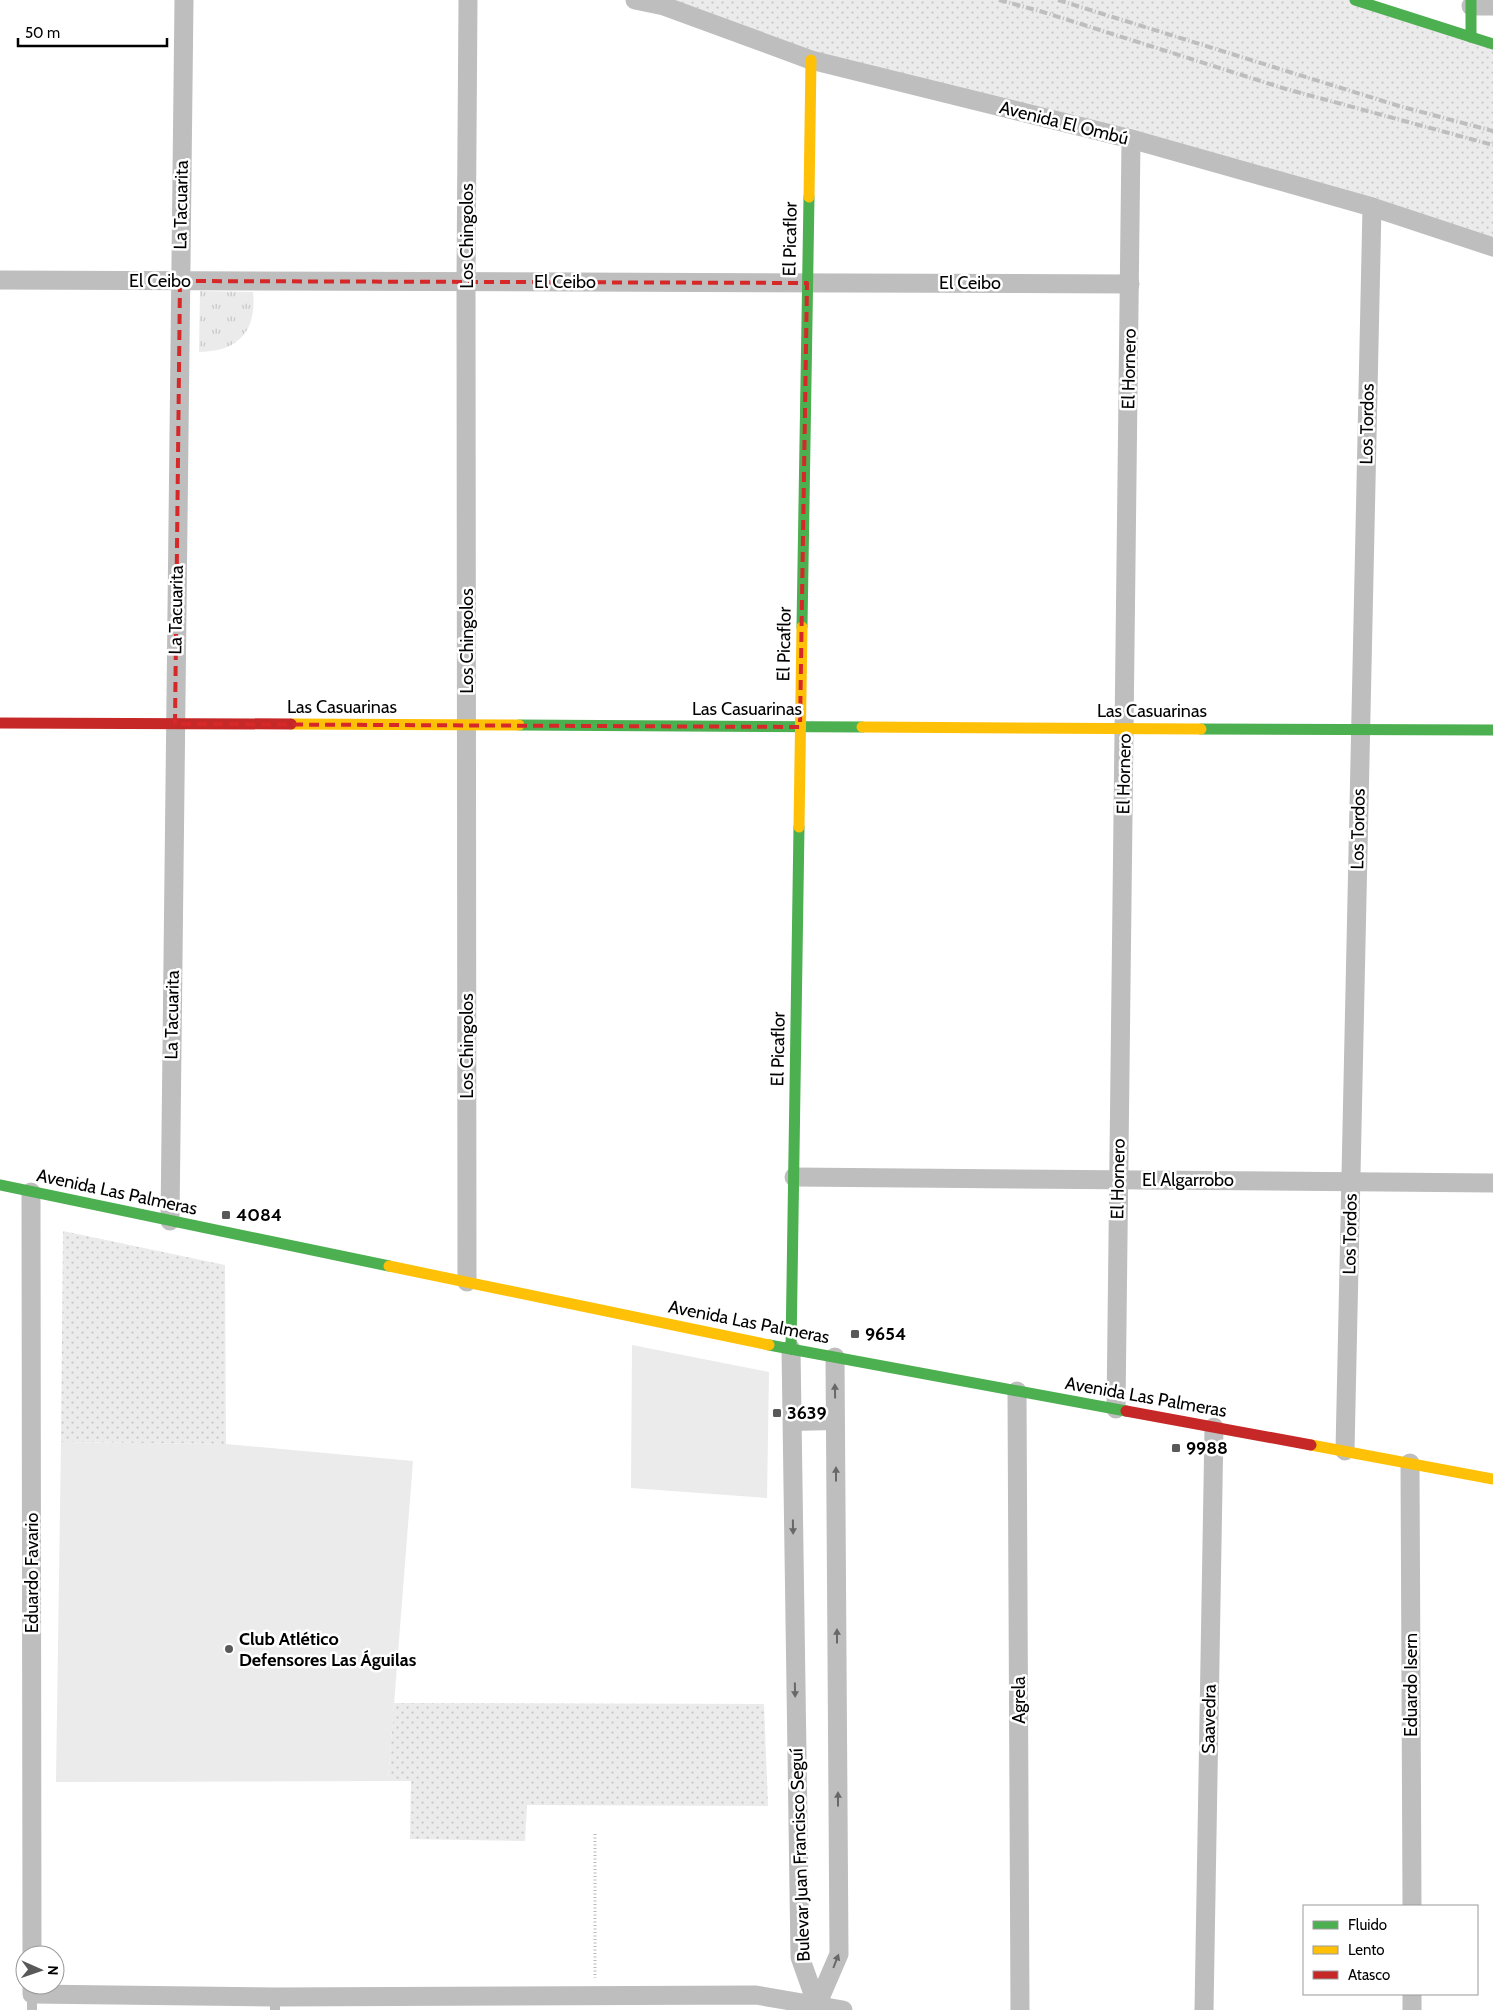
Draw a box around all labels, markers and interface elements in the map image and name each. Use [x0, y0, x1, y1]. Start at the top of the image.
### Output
scale bar [18, 15, 166, 47]
text: 50 m [25, 24, 60, 42]
street label: Avenida El Ombú [997, 96, 1131, 150]
street label: La Tacuarita [169, 160, 193, 250]
street label: Los Chingolos [456, 183, 478, 289]
street label: El Picaflor [778, 201, 802, 277]
street label: El Ceibo [129, 270, 191, 292]
street label: El Ceibo [534, 271, 596, 293]
street label: El Ceibo [939, 272, 1001, 294]
street label: El Hornero [1117, 328, 1141, 410]
street label: Los Tordos [1355, 383, 1379, 465]
street label: La Tacuarita [164, 565, 188, 655]
street label: Los Chingolos [456, 588, 478, 694]
street label: El Picaflor [772, 606, 796, 682]
street label: Las Casuarinas [287, 696, 397, 718]
street label: Las Casuarinas [692, 698, 802, 720]
street label: Las Casuarinas [1097, 700, 1207, 722]
street label: El Hornero [1112, 733, 1136, 815]
street label: Los Tordos [1346, 788, 1370, 870]
street label: La Tacuarita [160, 970, 184, 1060]
street label: Los Chingolos [456, 993, 478, 1099]
street label: El Picaflor [766, 1011, 790, 1087]
street label: El Hornero [1106, 1138, 1130, 1220]
street label: Avenida Las Palmeras [35, 1164, 199, 1220]
street label: El Algarrobo [1142, 1169, 1234, 1191]
street label: Los Tordos [1338, 1193, 1362, 1275]
place label: 4084 [236, 1204, 282, 1226]
marker: 4084 [220, 1209, 232, 1221]
street label: Avenida Las Palmeras [667, 1296, 831, 1348]
place label: 9654 [865, 1323, 906, 1345]
marker: 9654 [849, 1328, 861, 1340]
street label: Avenida Las Palmeras [1063, 1372, 1229, 1422]
one-way arrow [831, 1383, 839, 1399]
place label: 3639 [787, 1402, 827, 1424]
marker: 3639 [771, 1407, 783, 1419]
place label: 9988 [1186, 1437, 1228, 1459]
marker: 9988 [1170, 1442, 1182, 1454]
one-way arrow [832, 1466, 840, 1482]
street label: Eduardo Favario [21, 1513, 43, 1633]
one-way arrow [789, 1519, 797, 1535]
place label: Club Atlético Defensores Las Águilas [239, 1628, 417, 1671]
one-way arrow [833, 1628, 841, 1644]
street label: Eduardo Isern [1400, 1633, 1422, 1737]
marker: Club Atlético Defensores Las Águilas [223, 1643, 235, 1655]
street label: Agrela [1008, 1676, 1030, 1724]
one-way arrow [792, 1682, 800, 1698]
street label: Saavedra [1197, 1684, 1221, 1754]
street label: Bulevar Juan Francisco Seguí [785, 1748, 815, 1962]
one-way arrow [834, 1791, 842, 1807]
legend [1303, 1905, 1478, 1995]
text: Fluido [1348, 1916, 1387, 1934]
text: Lento [1348, 1941, 1385, 1959]
north arrow [15, 1945, 65, 1995]
one-way arrow [832, 1953, 840, 1968]
text: N [44, 1965, 62, 1976]
text: Atasco [1348, 1966, 1390, 1984]

